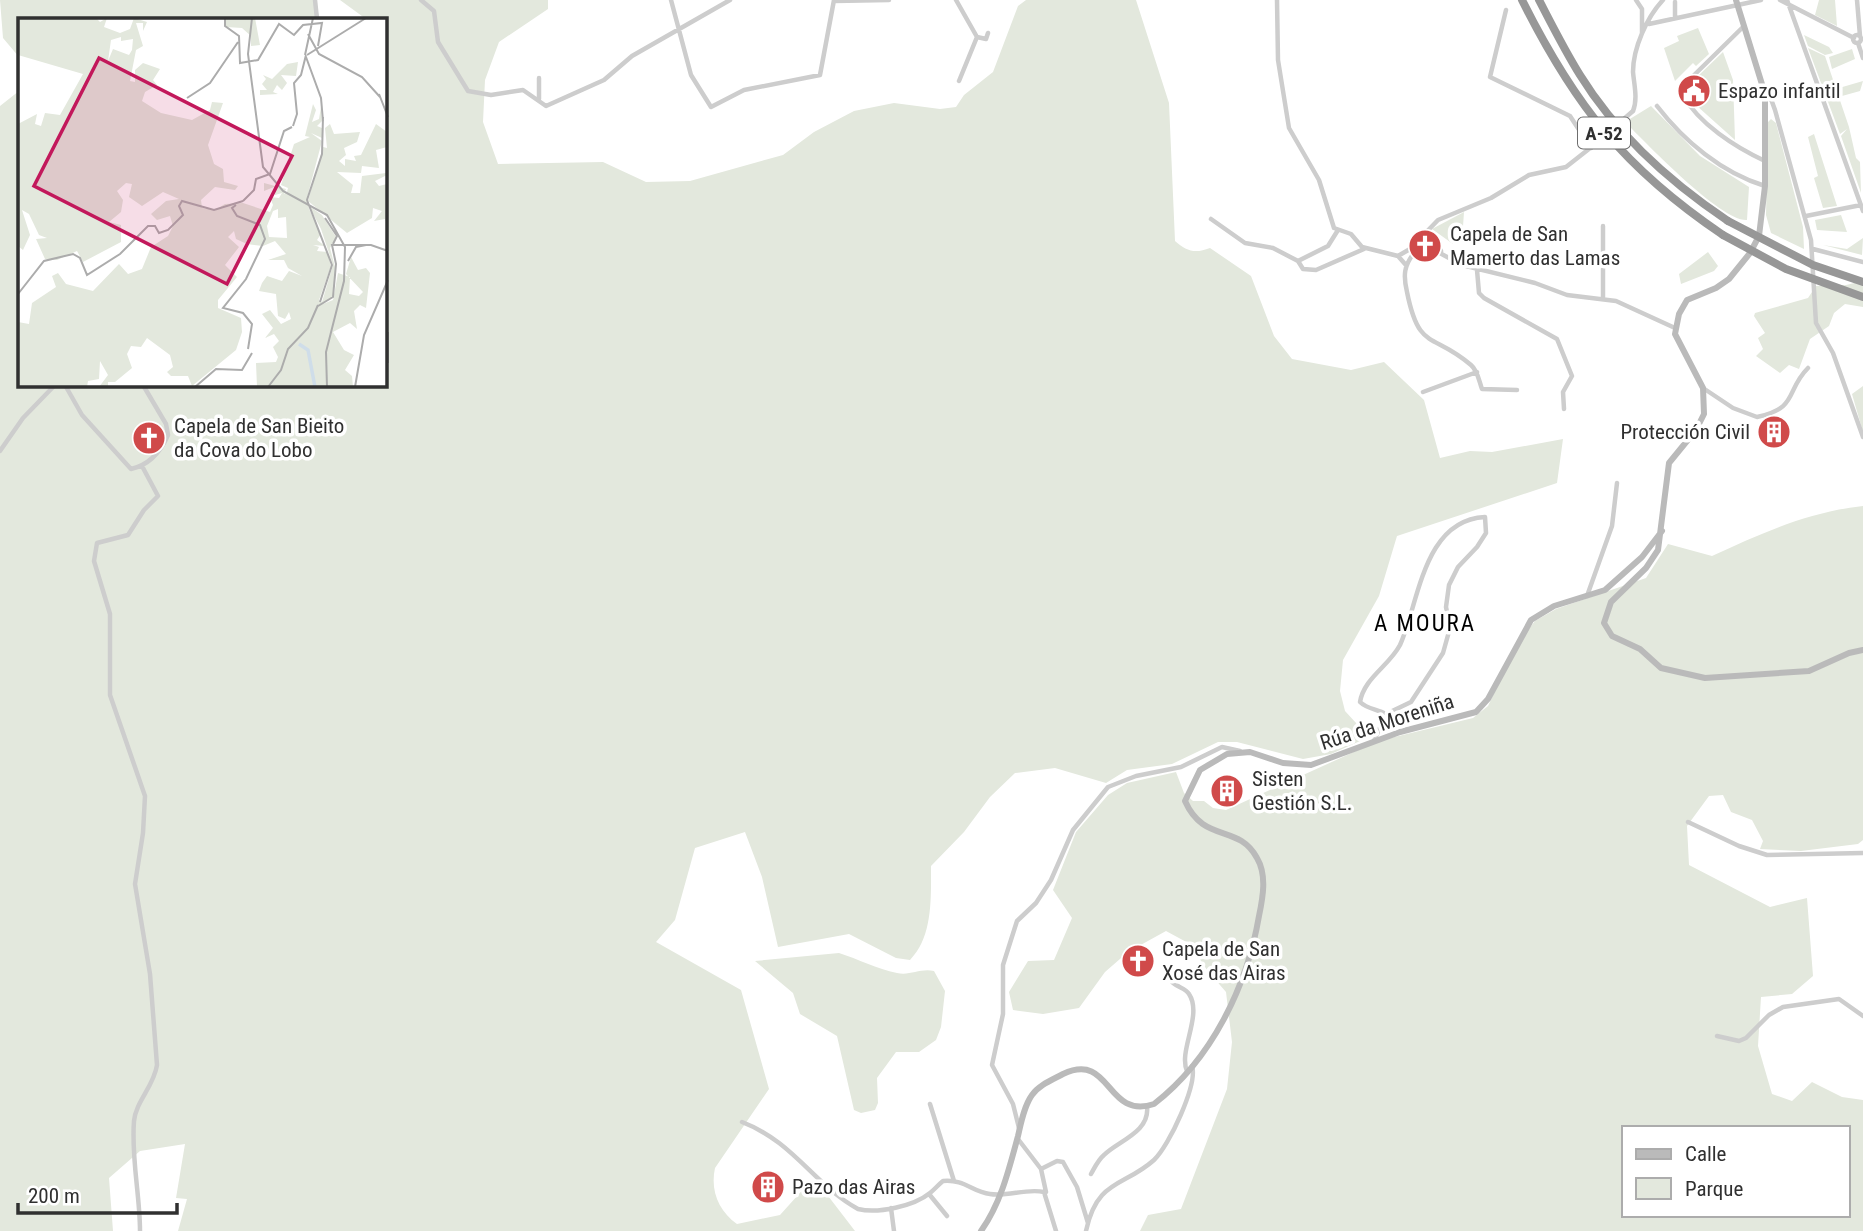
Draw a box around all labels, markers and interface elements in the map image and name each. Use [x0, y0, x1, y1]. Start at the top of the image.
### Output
inset map [18, 18, 387, 387]
public building icon: Espazo infantil [1675, 72, 1713, 110]
place label: Espazo infantil [1718, 79, 1841, 103]
road number: A-52 [1578, 118, 1630, 148]
place label: Capela de San Mamerto das Lamas [1450, 222, 1620, 270]
church icon: Capela de San Mamerto das Lamas [1406, 227, 1444, 265]
building icon: Protección Civil [1755, 413, 1793, 451]
place label: Capela de San Bieito da Cova do Lobo [174, 414, 344, 462]
church icon: Capela de San Bieito da Cova do Lobo [130, 419, 168, 457]
place label: Protección Civil [1620, 420, 1750, 444]
district label: A MOURA [1374, 610, 1476, 637]
street label: Rúa da Moreniña [1317, 689, 1457, 755]
place label: Sisten Gestión S.L. [1252, 767, 1352, 815]
building icon: Sisten Gestión S.L. [1208, 772, 1246, 810]
place label: Capela de San Xosé das Airas [1162, 937, 1286, 985]
church icon: Capela de San Xosé das Airas [1119, 942, 1157, 980]
legend [1622, 1126, 1849, 1217]
text: Calle [1685, 1142, 1727, 1166]
building icon: Pazo das Airas [749, 1168, 787, 1206]
scale bar [18, 1172, 177, 1216]
place label: Pazo das Airas [792, 1175, 915, 1199]
text: Parque [1685, 1177, 1743, 1201]
text: 200 m [28, 1184, 80, 1208]

